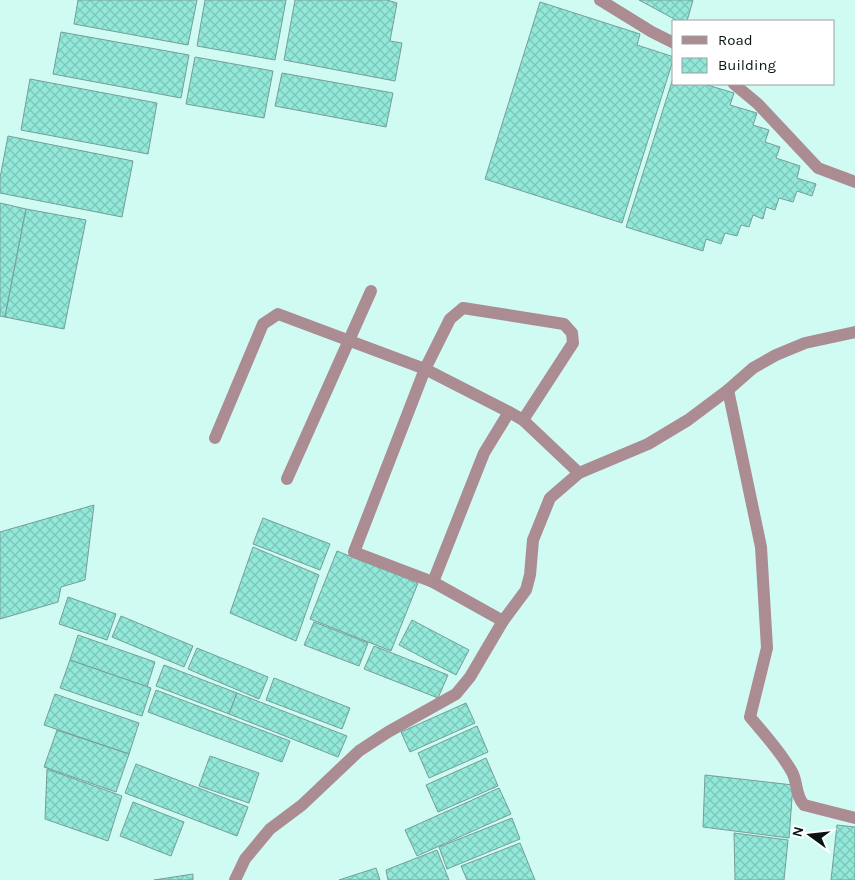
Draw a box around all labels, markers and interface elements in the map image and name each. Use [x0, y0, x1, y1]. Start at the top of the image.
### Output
legend [672, 20, 835, 85]
text: Road [718, 31, 753, 49]
text: Building [718, 56, 776, 74]
north arrow [785, 810, 835, 860]
text: N [788, 825, 807, 839]

